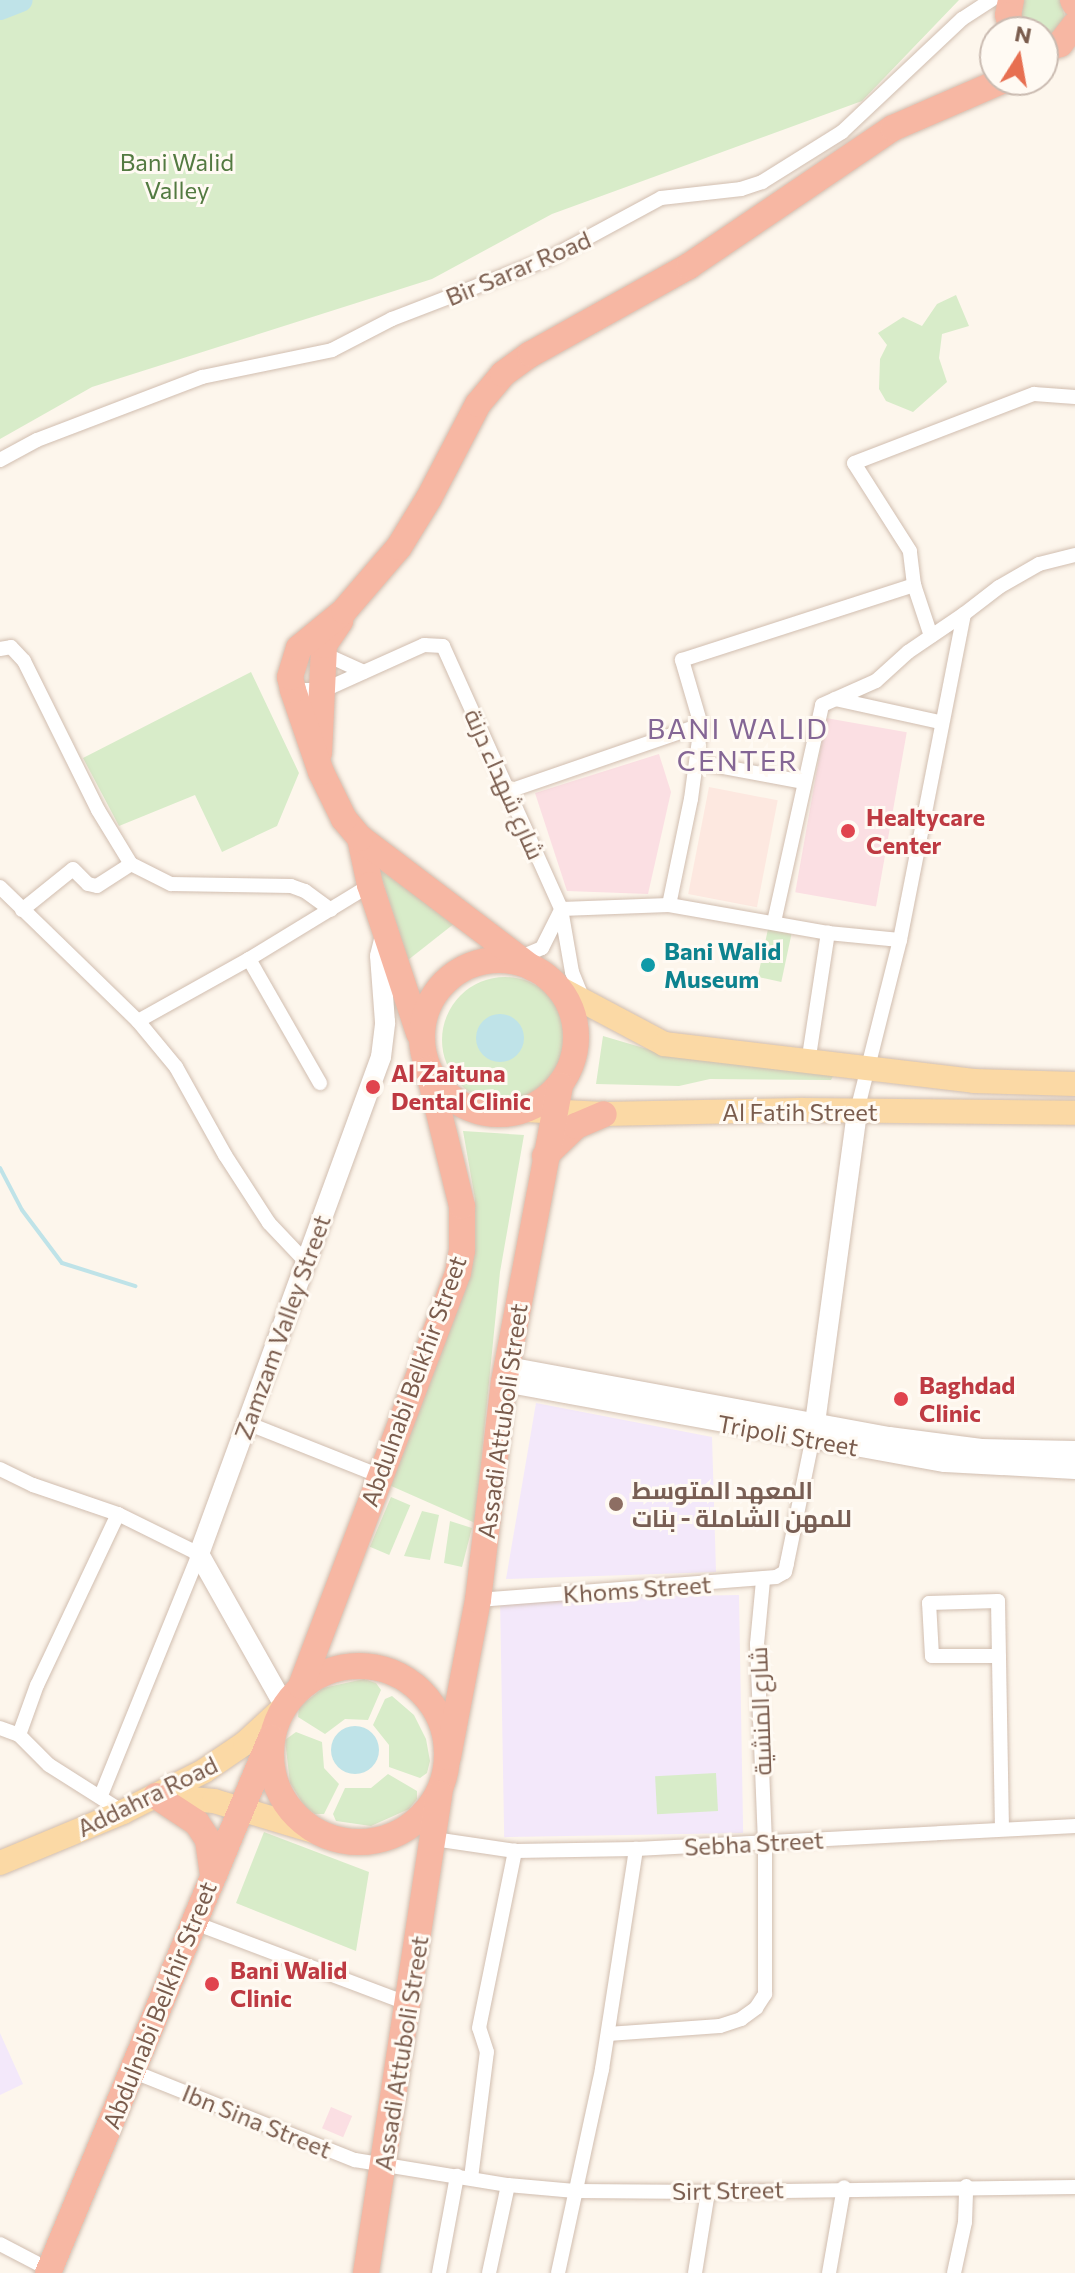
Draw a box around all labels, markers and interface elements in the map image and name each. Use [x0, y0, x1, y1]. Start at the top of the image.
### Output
north arrow [979, 16, 1059, 96]
text: N [1013, 19, 1034, 49]
park label: Bani Walid Valley [120, 148, 234, 204]
street label: Bir Sarar Road [441, 225, 595, 311]
street label: شارع شهداء درنة [459, 704, 551, 864]
district label: BANI WALID CENTER [647, 711, 829, 777]
place label: Healtycare Center [866, 803, 985, 859]
marker: Healtycare Center [837, 820, 859, 842]
place label: Bani Walid Museum [664, 937, 781, 993]
marker: Bani Walid Museum [639, 956, 657, 974]
place label: Al Zaituna Dental Clinic [391, 1059, 531, 1115]
marker: Al Zaituna Dental Clinic [362, 1076, 384, 1098]
street label: Al Fatih Street [722, 1098, 878, 1126]
street label: Zamzam Valley Street [228, 1211, 336, 1443]
street label: Abdulnabi Belkhir Street [354, 1252, 472, 1510]
street label: Assadi Attuboli Street [471, 1301, 533, 1541]
place label: Baghdad Clinic [919, 1371, 1015, 1427]
marker: Baghdad Clinic [890, 1388, 912, 1410]
street label: Tripoli Street [715, 1408, 861, 1462]
place label: المعهد المتوسط للمهن الشاملة - بنات [632, 1476, 852, 1532]
marker: المعهد المتوسط للمهن الشاملة - بنات [607, 1495, 625, 1513]
street label: Khoms Street [562, 1569, 712, 1609]
street label: شارع المنشية [743, 1646, 777, 1776]
street label: Addahra Road [72, 1750, 222, 1842]
street label: Sebha Street [684, 1825, 824, 1861]
street label: Abdulnabi Belkhir Street [96, 1877, 222, 2133]
street label: Assadi Attuboli Street [368, 1933, 434, 2173]
place label: Bani Walid Clinic [230, 1956, 347, 2012]
marker: Bani Walid Clinic [201, 1973, 223, 1995]
street label: Ibn Sina Street [178, 2078, 336, 2164]
street label: Sirt Street [672, 2175, 784, 2205]

